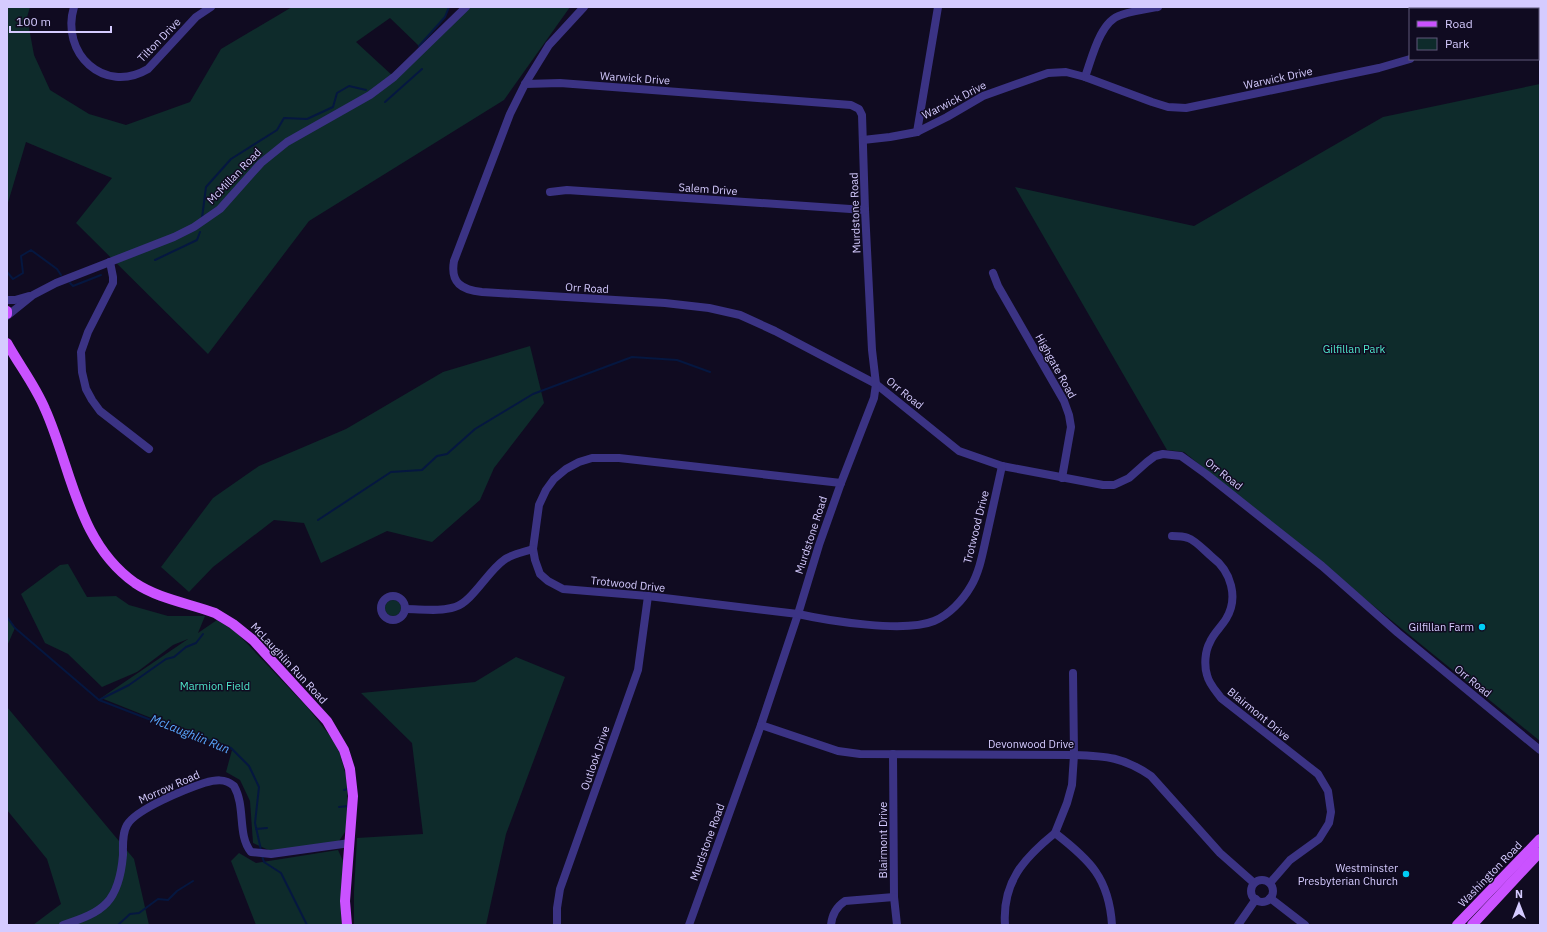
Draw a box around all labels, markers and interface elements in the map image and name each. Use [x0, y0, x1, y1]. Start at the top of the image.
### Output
scale bar [10, 8, 111, 34]
legend [1409, 8, 1539, 60]
text: 100 m [16, 14, 51, 29]
street label: Tilton Drive [134, 15, 184, 65]
text: Road [1445, 16, 1473, 31]
text: Park [1445, 36, 1470, 51]
street label: Warwick Drive [1242, 64, 1314, 92]
street label: Warwick Drive [599, 69, 671, 87]
street label: Warwick Drive [919, 78, 989, 122]
street label: McMillan Road [204, 145, 264, 207]
street label: Murdstone Road [847, 172, 863, 254]
street label: Salem Drive [678, 180, 738, 198]
street label: Orr Road [565, 280, 609, 296]
street label: Highgate Road [1032, 331, 1080, 401]
park label: Gilfillan Park [1323, 342, 1385, 356]
street label: Orr Road [884, 374, 926, 412]
street label: Orr Road [1202, 455, 1246, 493]
street label: Trotwood Drive [960, 489, 992, 565]
street label: Murdstone Road [792, 494, 830, 576]
street label: Trotwood Drive [590, 573, 666, 595]
street label: McLaughlin Run Road [248, 619, 330, 707]
place label: Gilfillan Farm [1409, 620, 1474, 634]
marker: Gilfillan Farm [1477, 622, 1487, 632]
street label: Orr Road [1452, 662, 1494, 700]
park label: Marmion Field [180, 679, 250, 693]
street label: Blairmont Drive [1225, 684, 1293, 744]
water label: McLaughlin Run [148, 711, 232, 756]
street label: Outlook Drive [577, 724, 613, 792]
street label: Devonwood Drive [988, 737, 1074, 751]
street label: Morrow Road [136, 767, 202, 807]
street label: Murdstone Road [687, 802, 727, 882]
street label: Blairmont Drive [876, 802, 890, 878]
street label: Washington Road [1455, 838, 1525, 910]
place label: Westminster Presbyterian Church [1298, 861, 1398, 888]
marker: Westminster Presbyterian Church [1401, 869, 1411, 879]
north arrow [1499, 884, 1539, 924]
text: N [1515, 887, 1523, 901]

